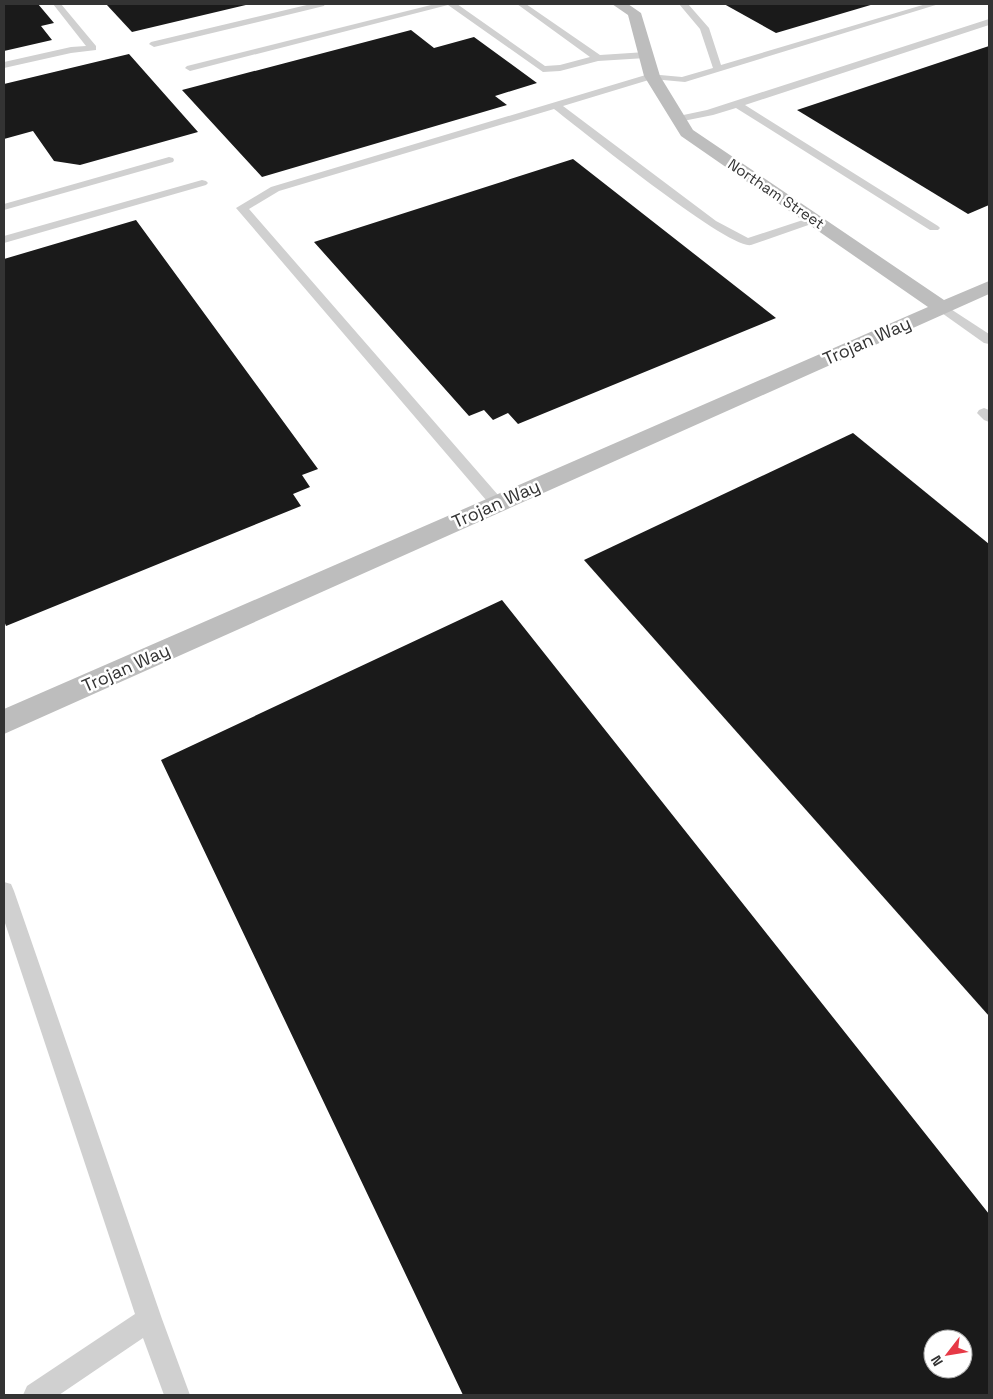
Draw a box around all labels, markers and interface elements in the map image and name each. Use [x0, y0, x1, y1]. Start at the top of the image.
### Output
street label: Northam Street [724, 154, 828, 233]
street label: Trojan Way [819, 311, 914, 370]
street label: Trojan Way [448, 474, 543, 533]
street label: Trojan Way [78, 638, 173, 697]
north arrow [923, 1329, 973, 1379]
text: N [927, 1352, 947, 1369]

